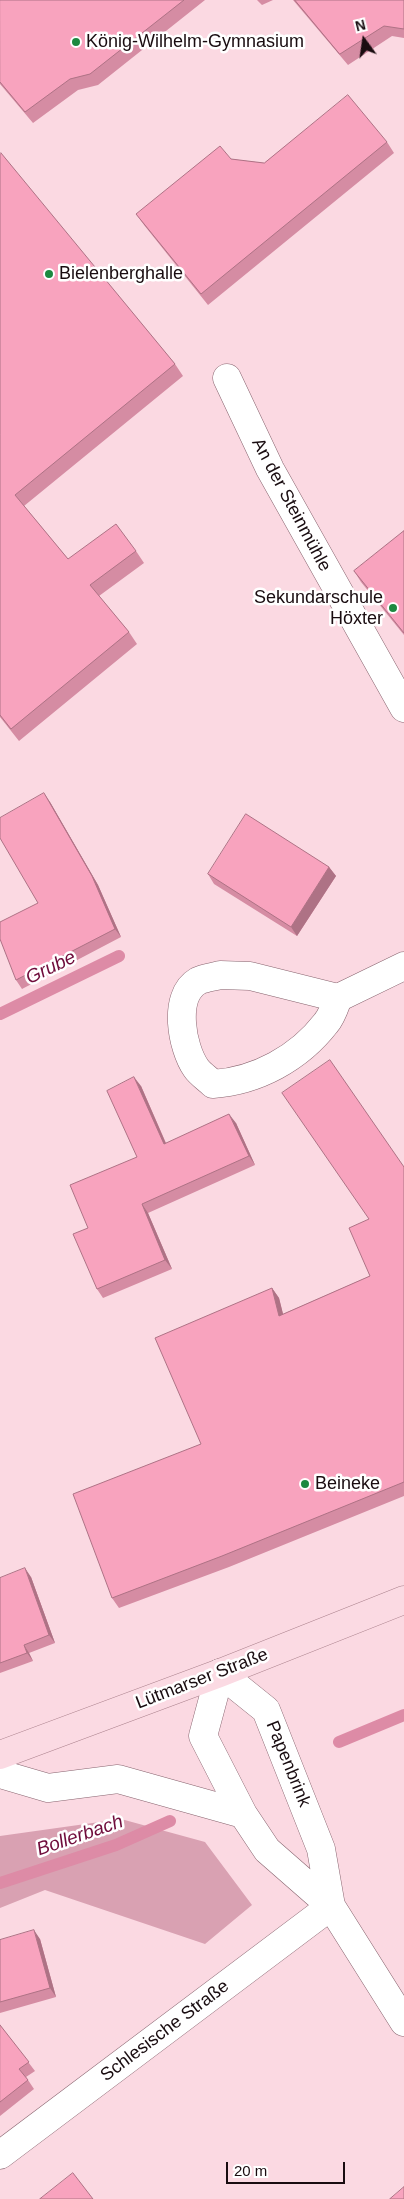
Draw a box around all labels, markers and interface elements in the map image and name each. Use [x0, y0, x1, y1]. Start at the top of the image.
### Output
north arrow [339, 15, 389, 65]
text: N [354, 16, 367, 34]
place label: König-Wilhelm-Gymnasium [86, 31, 304, 53]
marker: König-Wilhelm-Gymnasium [70, 36, 82, 48]
place label: Bielenberghalle [59, 263, 183, 285]
marker: Bielenberghalle [43, 268, 55, 280]
street label: An der Steinmühle [247, 435, 335, 575]
place label: Sekundarschule Höxter [254, 587, 383, 630]
marker: Sekundarschule Höxter [387, 602, 399, 614]
water label: Grube [22, 946, 80, 990]
place label: Beineke [315, 1473, 380, 1495]
marker: Beineke [299, 1478, 311, 1490]
street label: Lütmarser Straße [133, 1644, 271, 1714]
street label: Papenbrink [261, 1718, 315, 1810]
water label: Bollerbach [34, 1811, 126, 1861]
street label: Schlesische Straße [97, 1976, 233, 2086]
scale bar [229, 2152, 348, 2184]
text: 20 m [234, 2162, 267, 2179]

